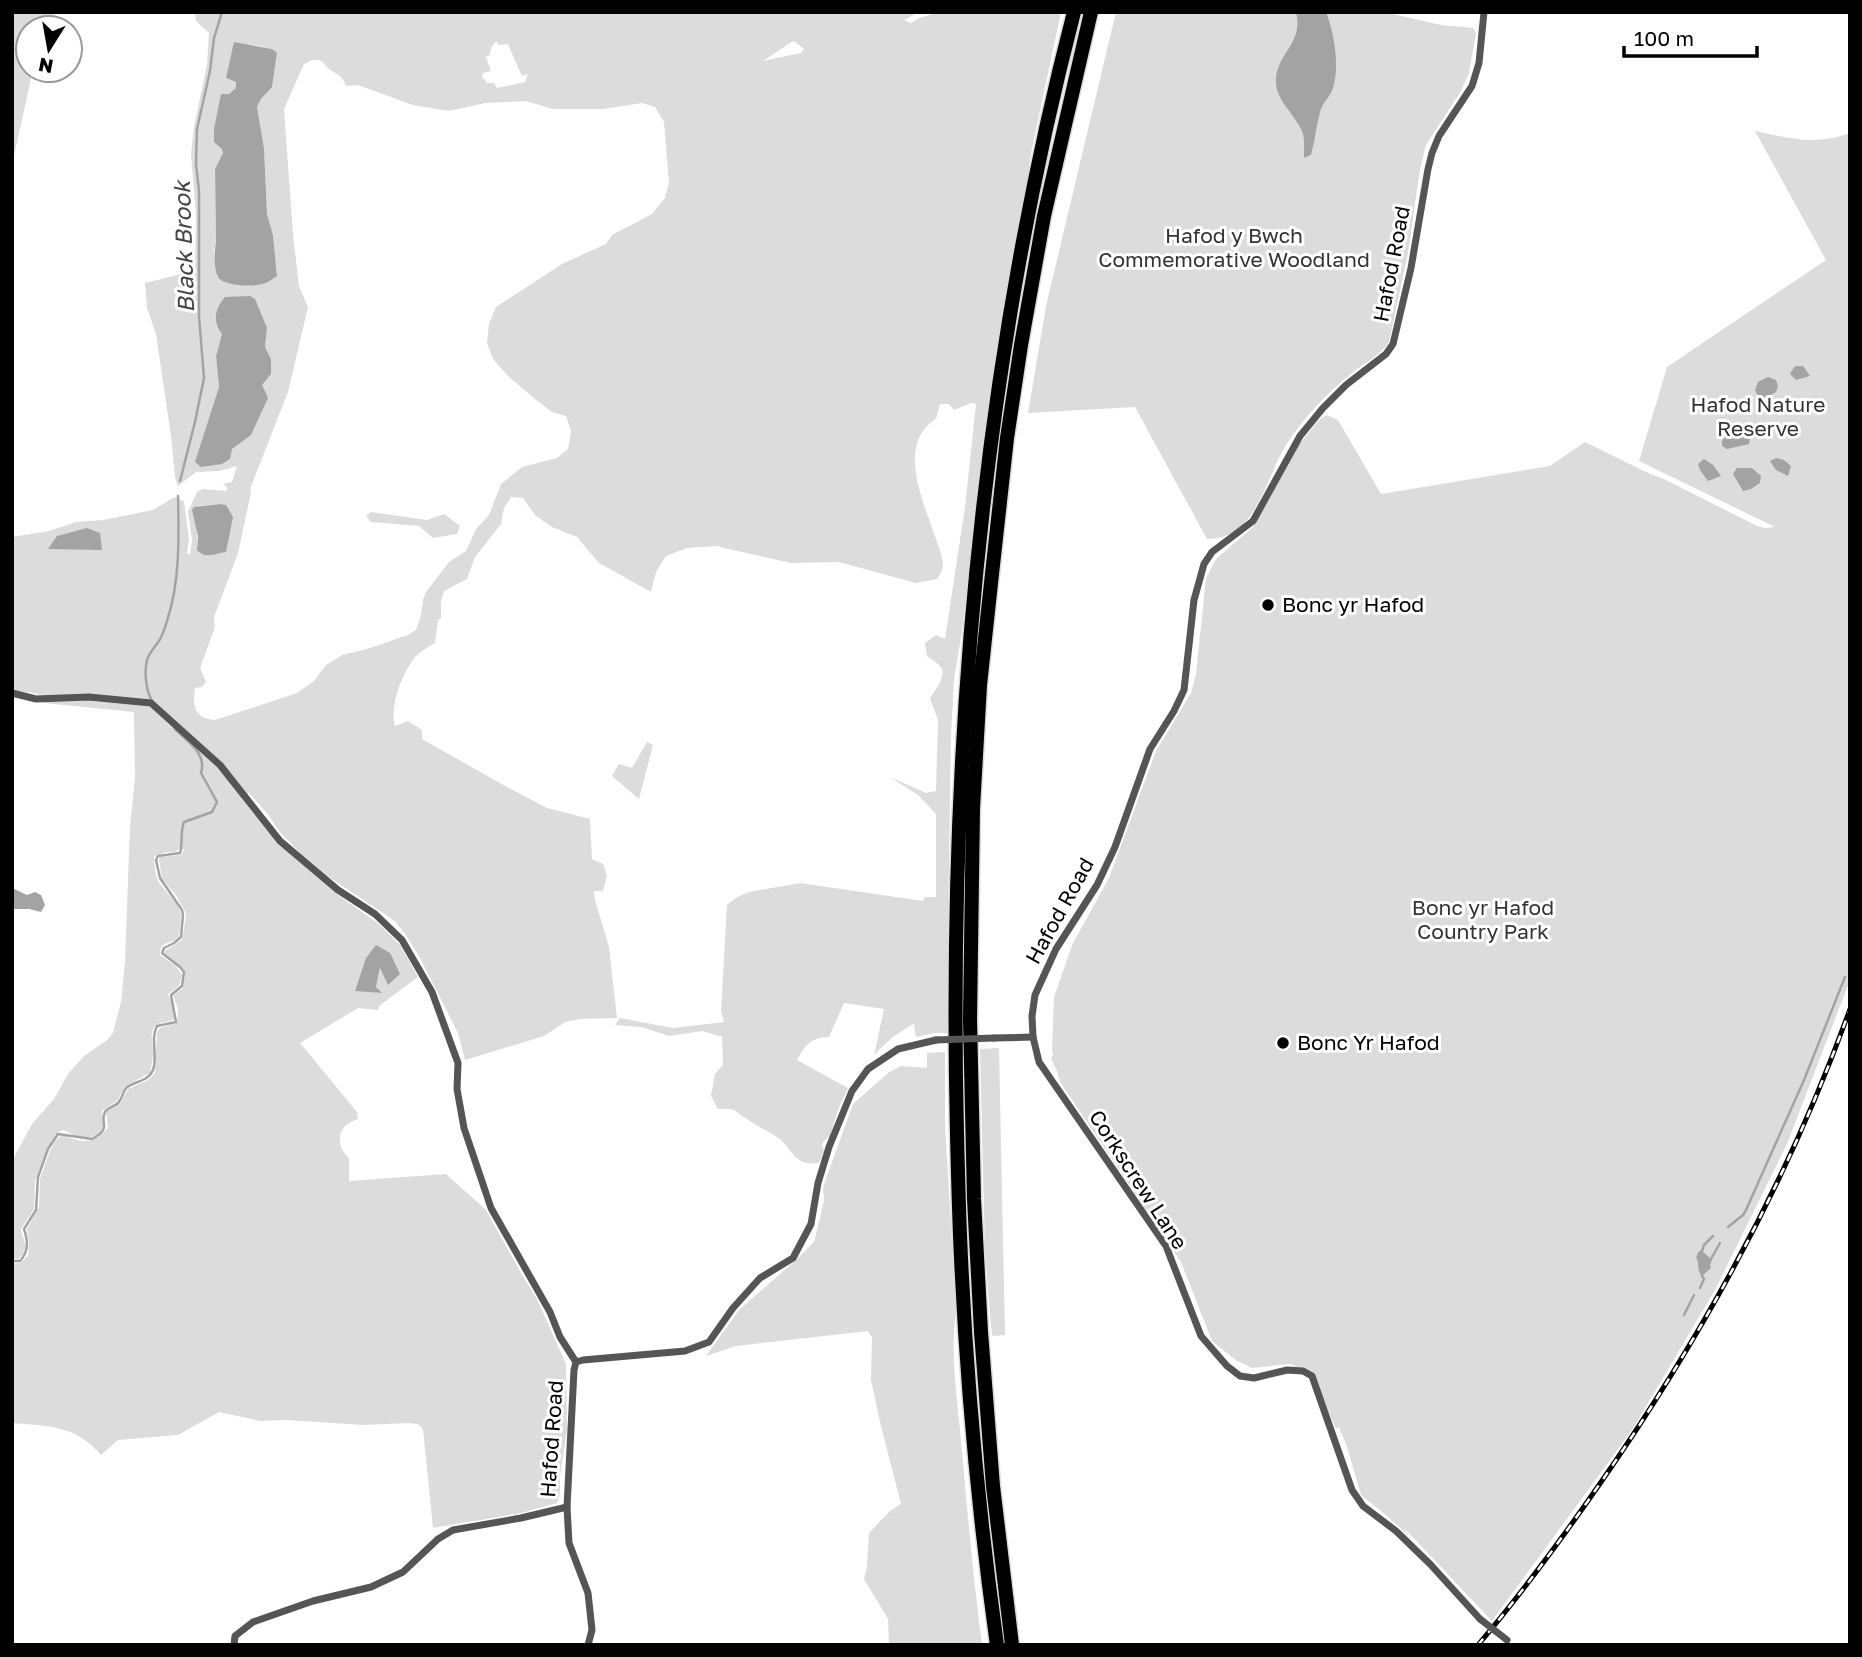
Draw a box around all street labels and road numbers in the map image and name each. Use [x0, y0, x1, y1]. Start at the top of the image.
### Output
street label: Hafod Road [1367, 204, 1415, 324]
street label: Hafod Road [1019, 853, 1099, 968]
street label: Corkscrew Lane [1084, 1105, 1194, 1254]
street label: Hafod Road [534, 1379, 568, 1498]

